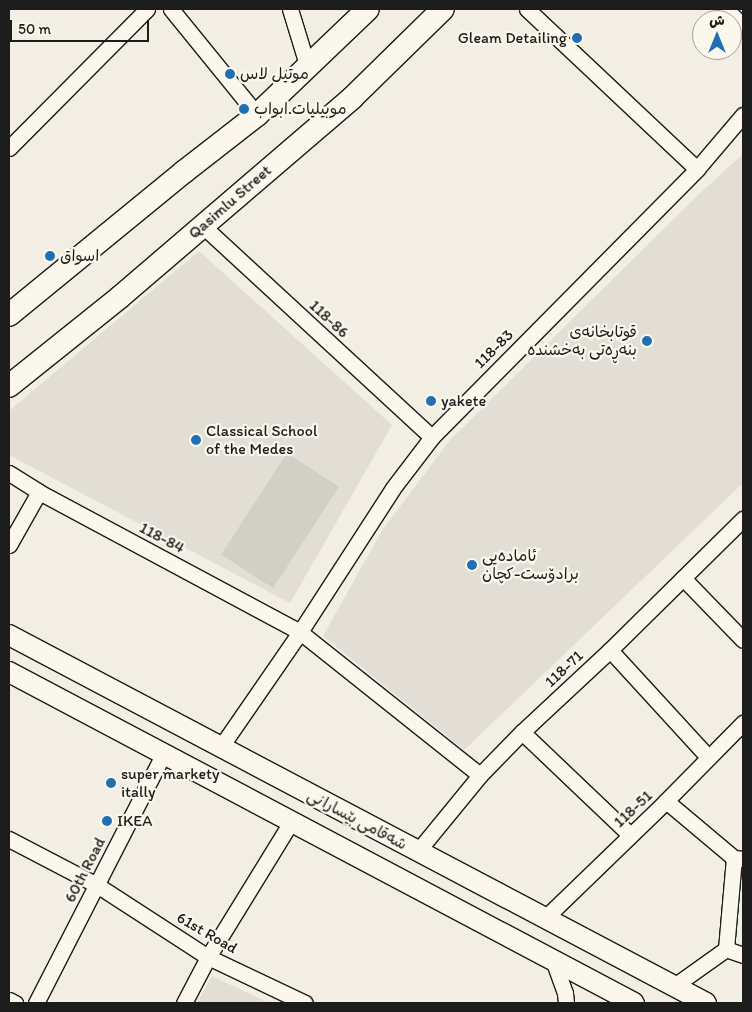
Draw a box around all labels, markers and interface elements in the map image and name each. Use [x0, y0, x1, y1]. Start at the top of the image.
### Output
scale bar [12, 10, 151, 42]
north arrow [692, 10, 742, 60]
text: ش [709, 12, 725, 29]
text: 50 m [18, 20, 51, 38]
place label: Gleam Detailing [457, 28, 567, 48]
marker: Gleam Detailing [571, 32, 583, 44]
place label: موتيل لاس [240, 64, 309, 84]
marker: موتيل لاس [224, 68, 236, 80]
place label: موبيليات.ابواب [254, 99, 347, 119]
marker: موبيليات.ابواب [238, 103, 250, 115]
street label: Qasimlu Street [185, 161, 275, 243]
place label: اسواق [60, 246, 99, 266]
marker: اسواق [44, 250, 56, 262]
street label: 118-86 [305, 296, 353, 342]
place label: قوتابخانەی بنەڕەتی بەخشندە [527, 322, 637, 360]
street label: 118-83 [470, 325, 518, 373]
marker: قوتابخانەی بنەڕەتی بەخشندە [641, 335, 653, 347]
place label: yakete [441, 391, 486, 411]
marker: yakete [425, 395, 437, 407]
place label: Classical School of the Medes [206, 421, 317, 459]
marker: Classical School of the Medes [190, 434, 202, 446]
street label: 118-84 [136, 518, 188, 558]
place label: ئامادەیی برادۆست-کچان [482, 546, 579, 584]
marker: ئامادەیی برادۆست-کچان [466, 559, 478, 571]
street label: 118-71 [541, 647, 587, 691]
place label: super markety itally [121, 764, 220, 802]
marker: super markety itally [105, 777, 117, 789]
street label: شەقامی بێسارانی [304, 786, 410, 854]
street label: 118-51 [610, 786, 656, 832]
place label: IKEA [117, 811, 152, 831]
marker: IKEA [101, 815, 113, 827]
street label: 60th Road [60, 834, 110, 906]
street label: 61st Road [173, 908, 241, 958]

